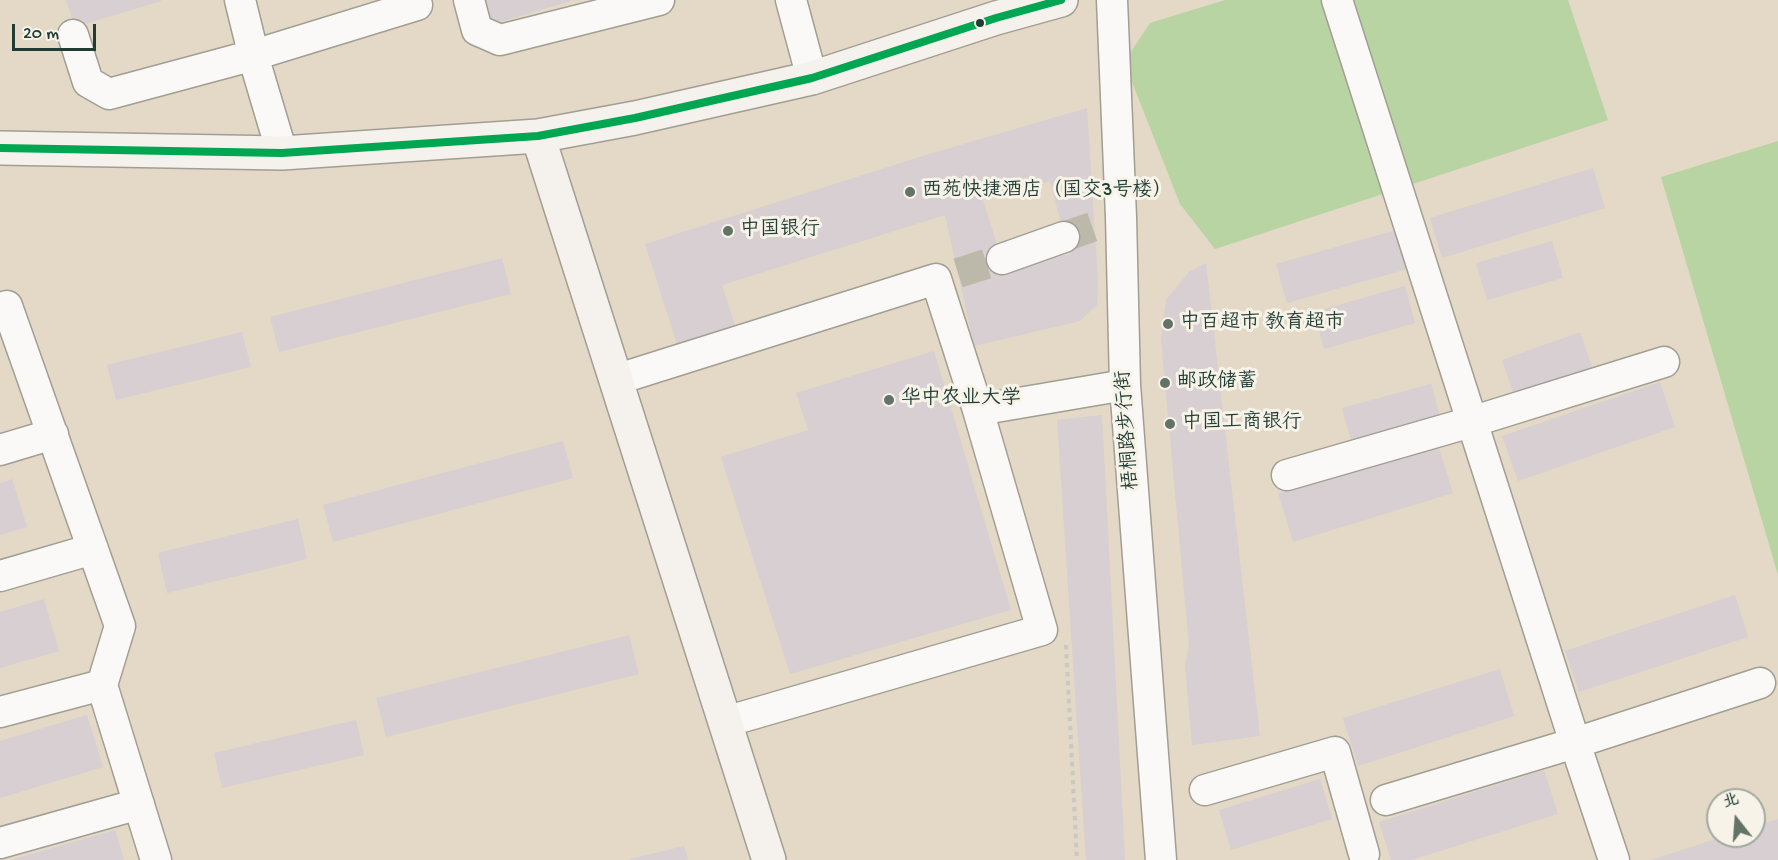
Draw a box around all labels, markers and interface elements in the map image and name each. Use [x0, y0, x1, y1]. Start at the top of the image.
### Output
scale bar [15, 12, 99, 50]
unlabelled marker [974, 17, 986, 29]
text: 20 m [23, 24, 59, 45]
place label: 西苑快捷酒店（国交3号楼） [922, 180, 1172, 204]
marker: 西苑快捷酒店（国交3号楼） [903, 185, 917, 199]
place label: 中国银行 [740, 219, 820, 243]
marker: 中国银行 [721, 224, 735, 238]
place label: 中百超市 教育超市 [1180, 312, 1345, 336]
marker: 中百超市 教育超市 [1161, 317, 1175, 331]
street label: 梧桐路步行街 [1113, 369, 1145, 491]
place label: 邮政储蓄 [1177, 371, 1257, 395]
marker: 邮政储蓄 [1158, 376, 1172, 390]
place label: 华中农业大学 [901, 388, 1021, 412]
marker: 华中农业大学 [882, 393, 896, 407]
place label: 中国工商银行 [1182, 412, 1302, 436]
marker: 中国工商银行 [1163, 417, 1177, 431]
north arrow [1706, 788, 1766, 848]
text: 北 [1721, 791, 1742, 814]

